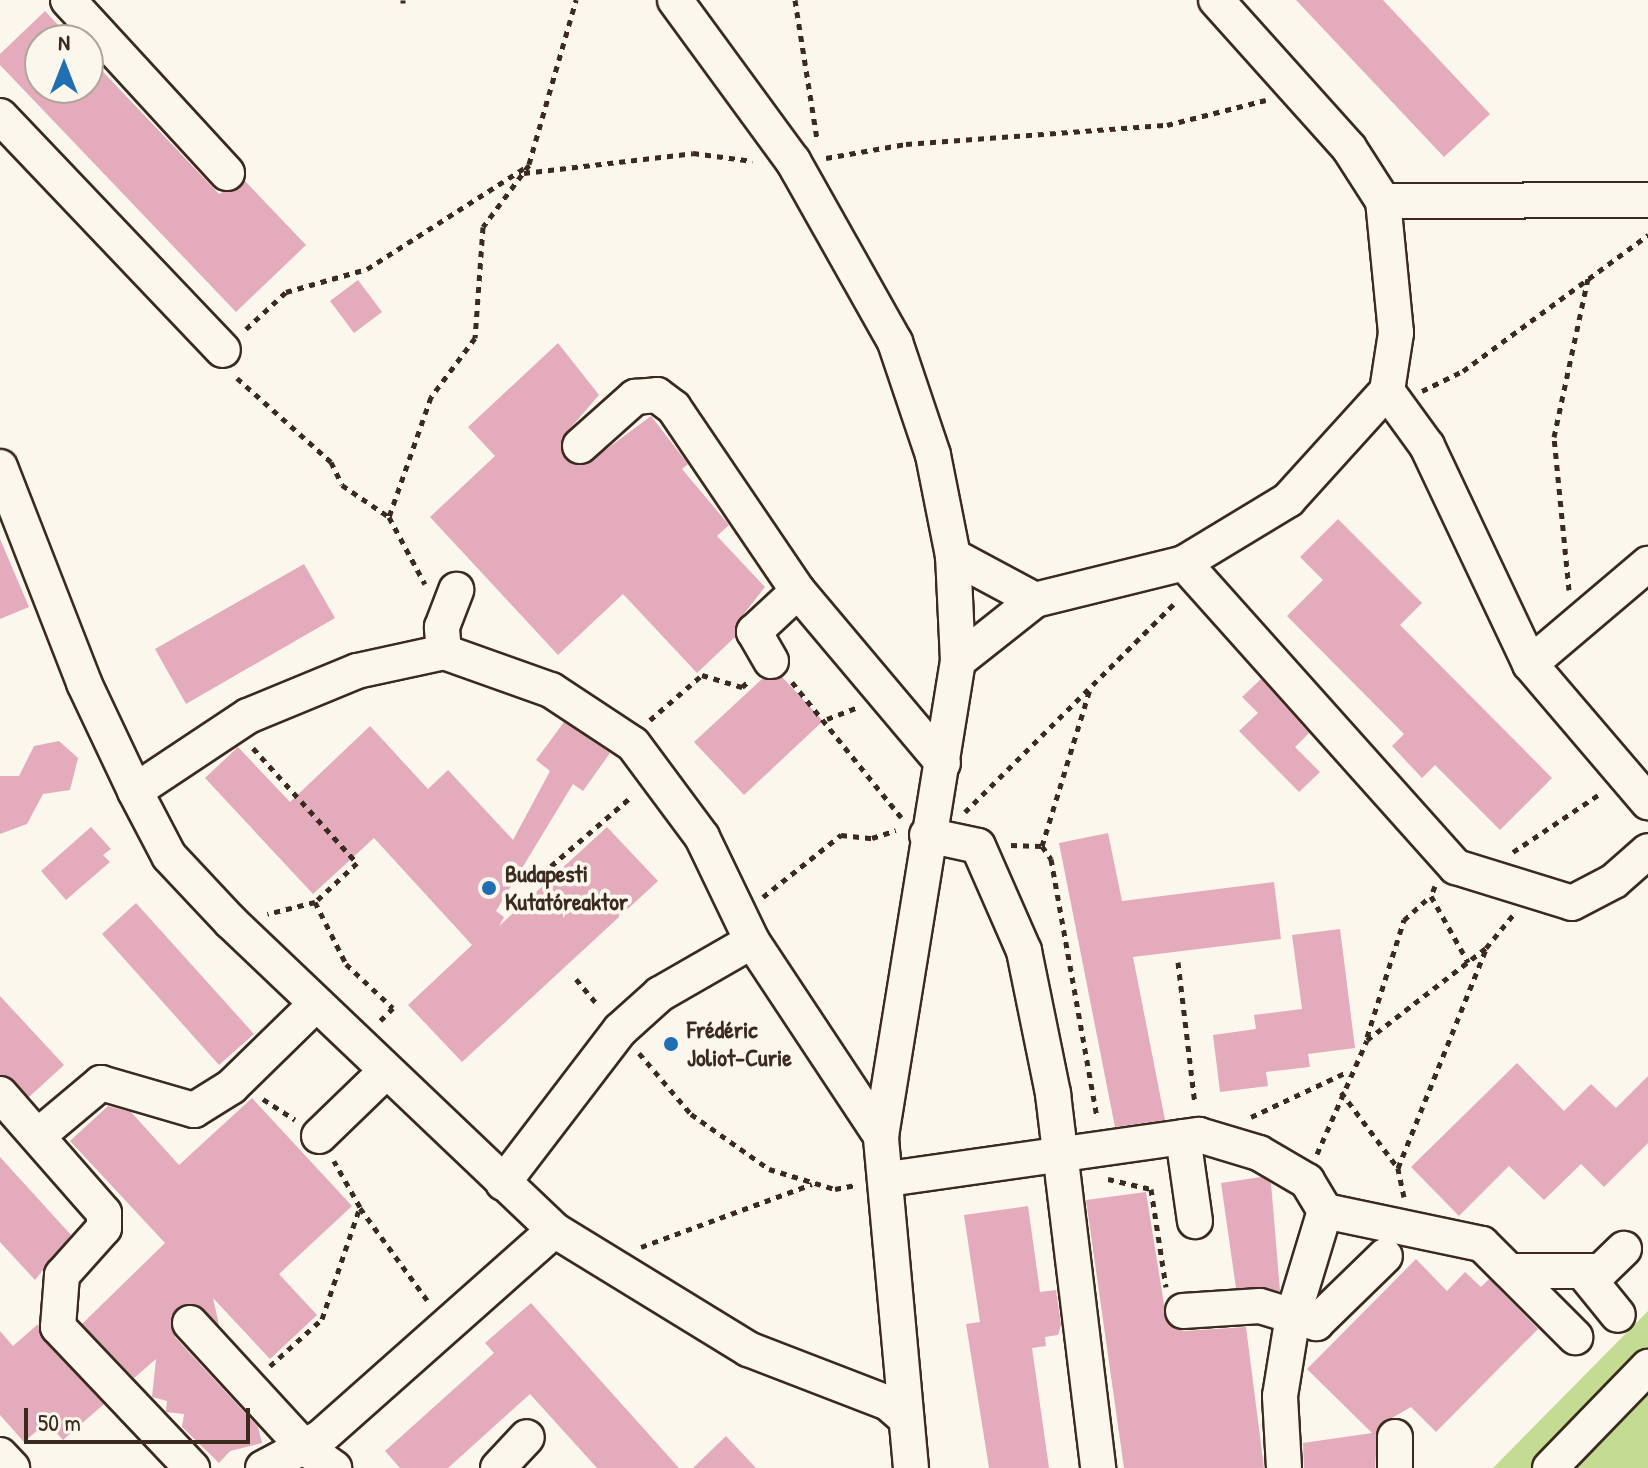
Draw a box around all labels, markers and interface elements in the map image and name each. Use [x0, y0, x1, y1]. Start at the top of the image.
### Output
north arrow [24, 24, 104, 104]
text: N [58, 27, 70, 57]
place label: Budapesti Kutatóreaktor [505, 860, 628, 916]
marker: Budapesti Kutatóreaktor [480, 879, 498, 897]
place label: Frédéric Joliot-Curie [687, 1016, 792, 1072]
marker: Frédéric Joliot-Curie [662, 1035, 680, 1053]
scale bar [28, 1392, 254, 1442]
text: 50 m [38, 1406, 81, 1438]

